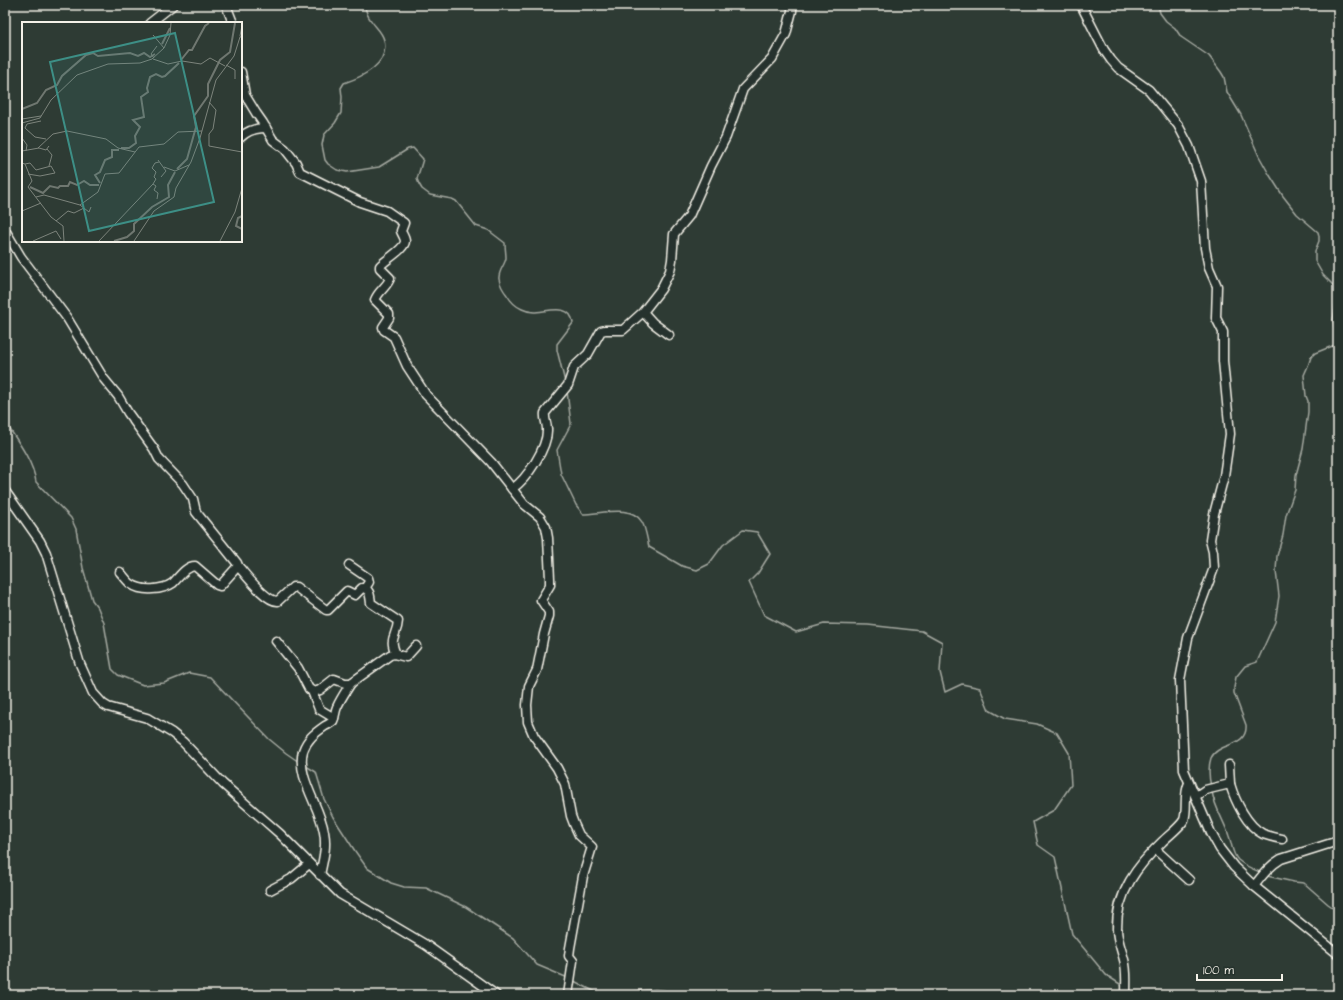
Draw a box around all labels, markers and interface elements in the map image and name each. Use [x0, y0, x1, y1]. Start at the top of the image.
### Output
inset map [22, 22, 242, 242]
scale bar [1197, 956, 1282, 982]
text: 100 m [1203, 962, 1234, 979]

